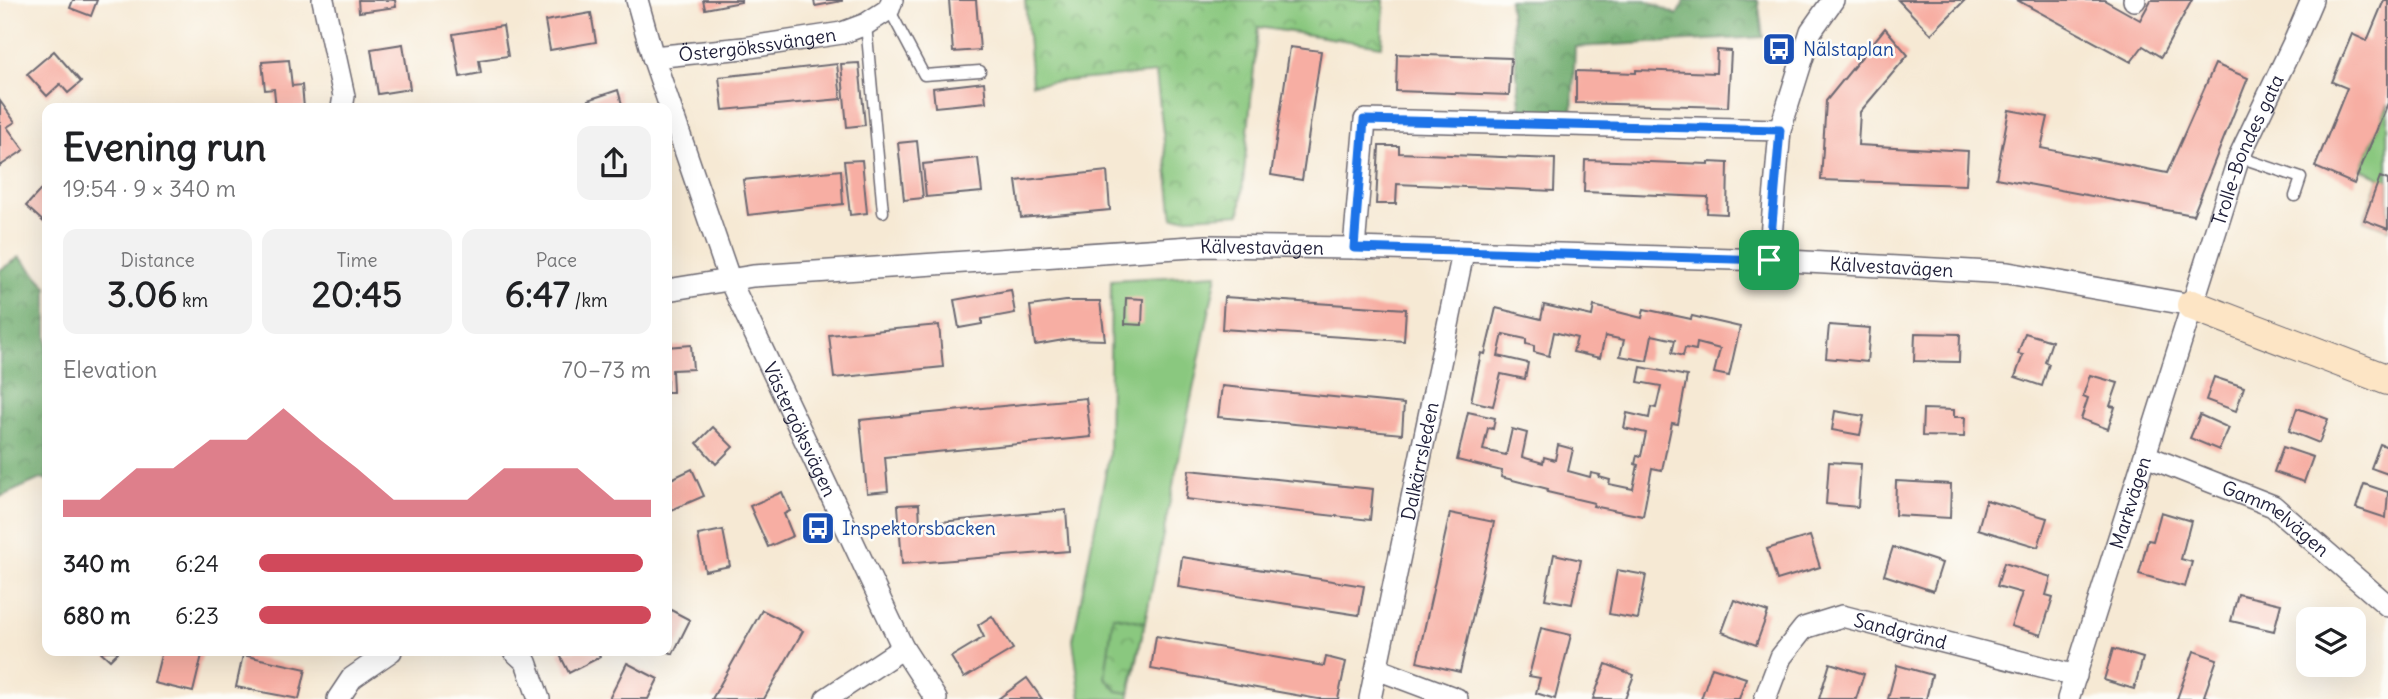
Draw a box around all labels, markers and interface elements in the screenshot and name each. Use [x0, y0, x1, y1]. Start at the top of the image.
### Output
street label: Östergökssvängen [677, 22, 838, 66]
bus stop icon: Nälstaplan [1760, 30, 1798, 68]
place label: Nälstaplan [1803, 37, 1894, 61]
street label: Trolle-Bondes gata [2206, 70, 2289, 228]
text: Evening run [63, 124, 266, 171]
button: share [577, 126, 651, 200]
text: 19:54 · 9 × 340 m [63, 174, 236, 203]
pin [1739, 230, 1799, 290]
street label: Kälvestavägen [1199, 234, 1324, 260]
icon: arrive [1750, 241, 1788, 279]
text: Distance [121, 248, 195, 272]
text: Time [336, 248, 378, 272]
text: Pace [536, 248, 577, 272]
street label: Kälvestavägen [1829, 251, 1954, 282]
text: 3.06 [107, 272, 177, 316]
text: 20:45 [312, 272, 402, 316]
text: 6:47 [505, 272, 570, 316]
text: km [177, 288, 208, 312]
text: /km [570, 288, 608, 312]
text: Elevation [63, 355, 157, 384]
text: 70–73 m [562, 355, 651, 384]
street label: Västergöksvägen [758, 358, 842, 500]
street label: Dalkärrsleden [1396, 400, 1444, 522]
street label: Markvägen [2104, 453, 2156, 552]
street label: Gammelvägen [2219, 475, 2334, 561]
bus stop icon: Inspektorsbacken [799, 509, 837, 547]
place label: Inspektorsbacken [842, 516, 996, 540]
text: 340 m [63, 549, 130, 578]
text: 6:24 [175, 549, 219, 578]
text: 680 m [63, 601, 130, 630]
text: 6:23 [175, 601, 219, 630]
map controls [2296, 607, 2366, 677]
button: layers [2296, 607, 2366, 677]
street label: Sandgränd [1851, 608, 1949, 654]

